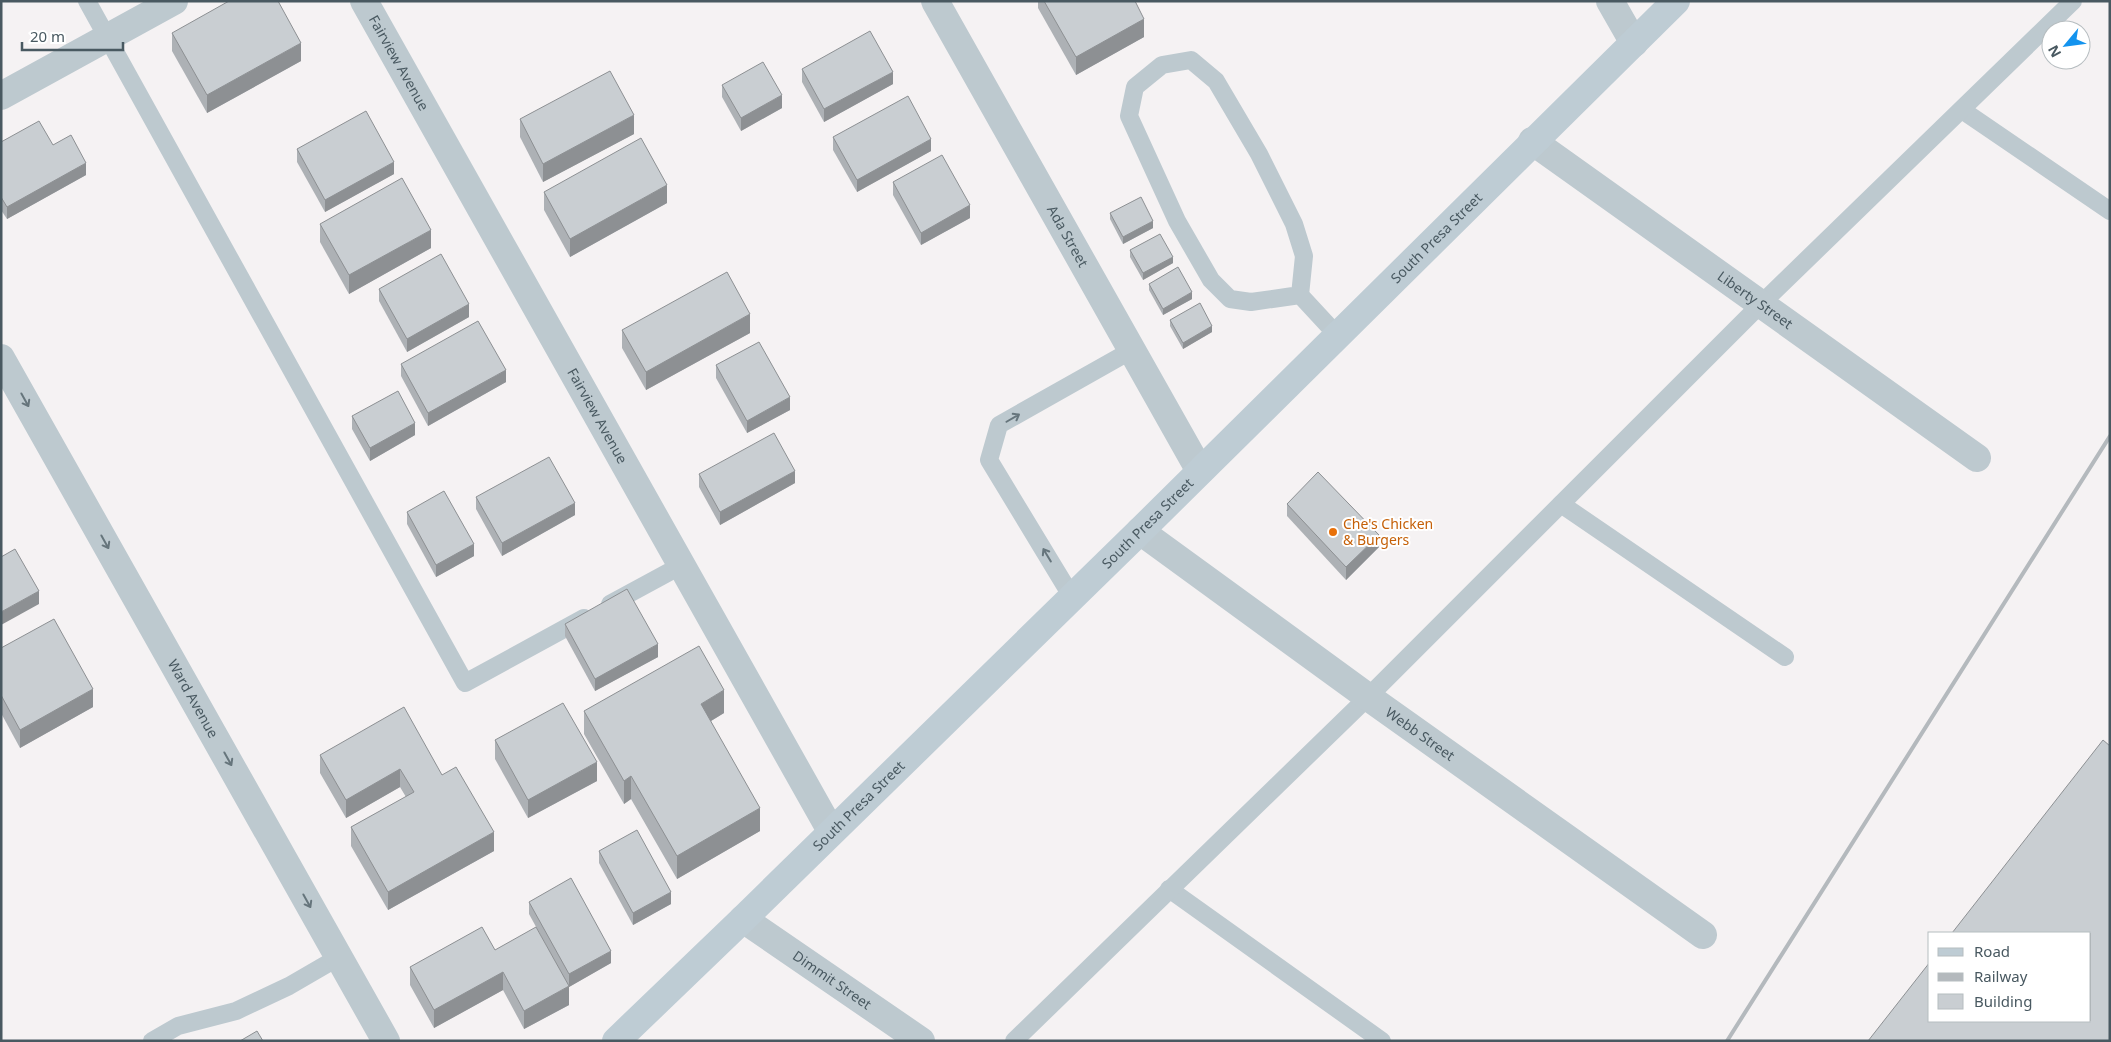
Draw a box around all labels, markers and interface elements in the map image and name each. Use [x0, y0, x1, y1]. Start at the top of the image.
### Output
street label: Fairview Avenue [365, 11, 434, 114]
scale bar [22, 20, 124, 52]
north arrow [2041, 20, 2091, 70]
text: 20 m [30, 26, 65, 46]
text: N [2043, 42, 2065, 61]
street label: South Presa Street [1386, 188, 1486, 287]
street label: Ada Street [1043, 202, 1093, 270]
street label: Liberty Street [1714, 266, 1797, 333]
street label: Fairview Avenue [563, 364, 632, 467]
one-way arrow [21, 392, 30, 407]
one-way arrow [1005, 413, 1020, 423]
street label: South Presa Street [1097, 474, 1197, 572]
place label: Che's Chicken & Burgers [1343, 514, 1433, 549]
marker: Che's Chicken & Burgers [1327, 526, 1339, 538]
one-way arrow [100, 534, 110, 549]
one-way arrow [1041, 548, 1051, 562]
street label: Ward Avenue [164, 656, 223, 741]
street label: Webb Street [1382, 703, 1459, 765]
one-way arrow [223, 752, 233, 766]
street label: South Presa Street [808, 756, 909, 855]
one-way arrow [303, 893, 313, 908]
legend [1928, 932, 2091, 1022]
text: Road [1974, 941, 2010, 961]
street label: Dimmit Street [789, 946, 875, 1013]
text: Railway [1974, 966, 2028, 986]
text: Building [1974, 991, 2032, 1011]

